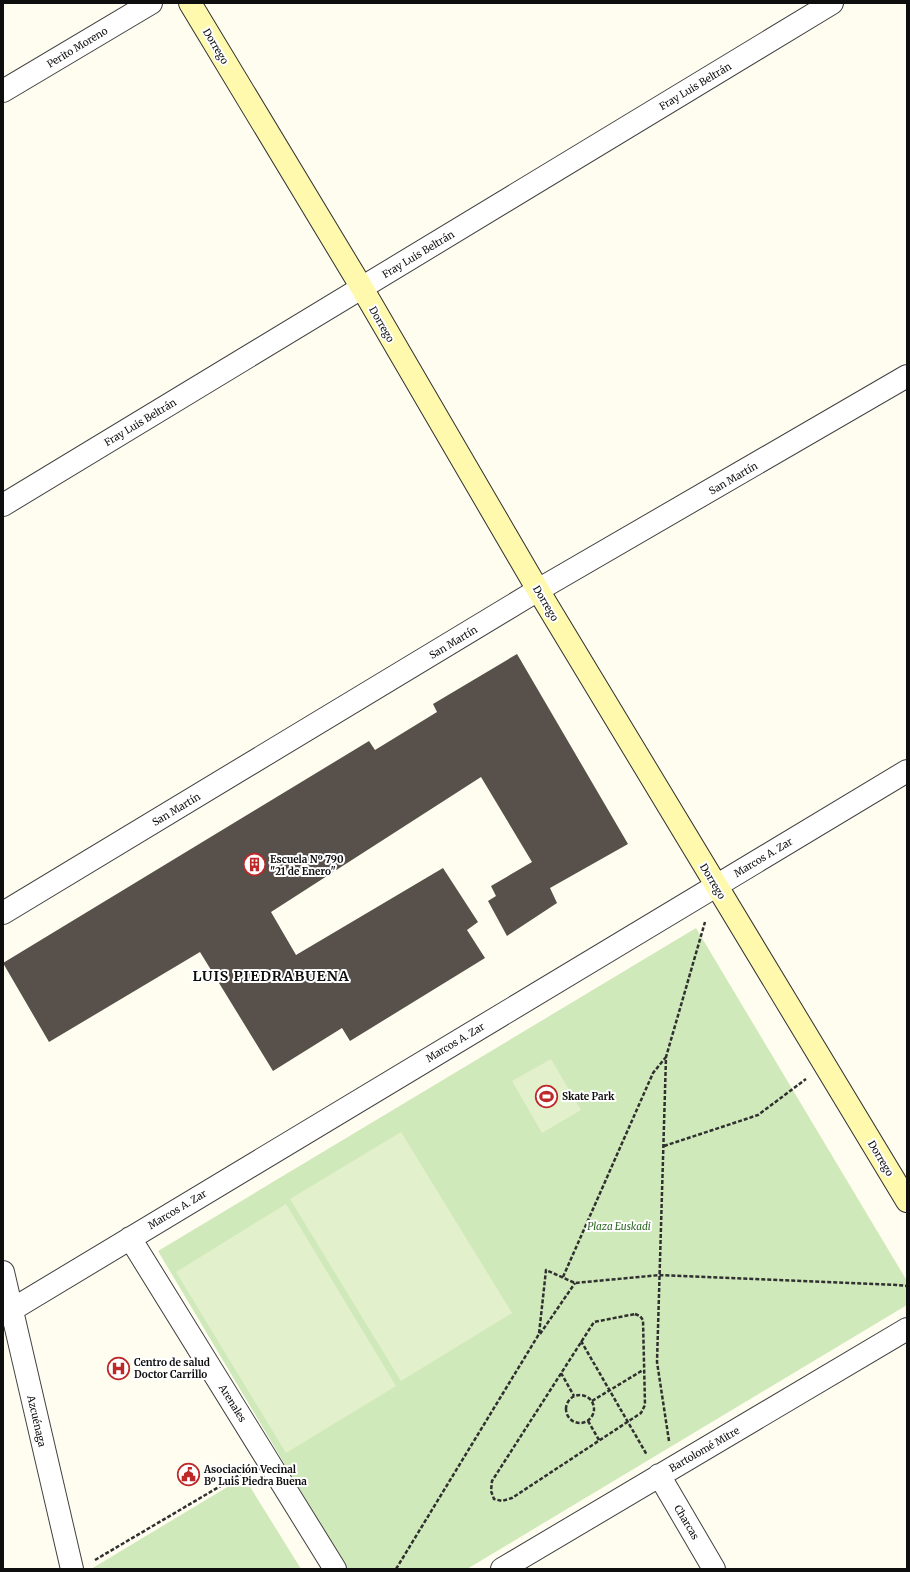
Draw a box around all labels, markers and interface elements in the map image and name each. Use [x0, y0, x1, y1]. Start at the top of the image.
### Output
street label: Perito Moreno [45, 24, 110, 71]
street label: Dorrego [200, 26, 231, 67]
street label: Fray Luis Beltrán [657, 60, 734, 113]
street label: Fray Luis Beltrán [380, 228, 457, 281]
street label: Dorrego [366, 304, 397, 345]
street label: Fray Luis Beltrán [102, 396, 179, 449]
street label: San Martín [707, 459, 760, 498]
street label: Dorrego [530, 583, 561, 624]
street label: San Martín [427, 623, 480, 662]
street label: San Martín [150, 790, 203, 829]
street label: Marcos A. Zar [732, 835, 795, 880]
building icon: Escuela Nº 790 "21 de Enero" [242, 852, 268, 878]
place label: Escuela Nº 790 "21 de Enero" [270, 853, 344, 878]
street label: Dorrego [697, 861, 728, 902]
district label: LUIS PIEDRABUENA [192, 967, 350, 985]
street label: Marcos A. Zar [424, 1020, 487, 1065]
sports icon: Skate Park [534, 1083, 560, 1109]
place label: Skate Park [562, 1090, 615, 1103]
street label: Dorrego [865, 1138, 896, 1179]
street label: Marcos A. Zar [146, 1187, 209, 1232]
park label: Plaza Euskadi [587, 1220, 651, 1233]
hospital icon: Centro de salud Doctor Carrillo [106, 1355, 132, 1381]
place label: Centro de salud Doctor Carrillo [134, 1356, 210, 1381]
street label: Arenales [215, 1381, 249, 1425]
street label: Azcuénaga [24, 1393, 49, 1449]
street label: Bartolomé Mitre [667, 1424, 742, 1475]
public building icon: Asociación Vecinal Bº Luis Piedra Buena [175, 1462, 201, 1488]
place label: Asociación Vecinal Bº Luis Piedra Buena [203, 1463, 307, 1488]
street label: Charcas [671, 1503, 702, 1542]

